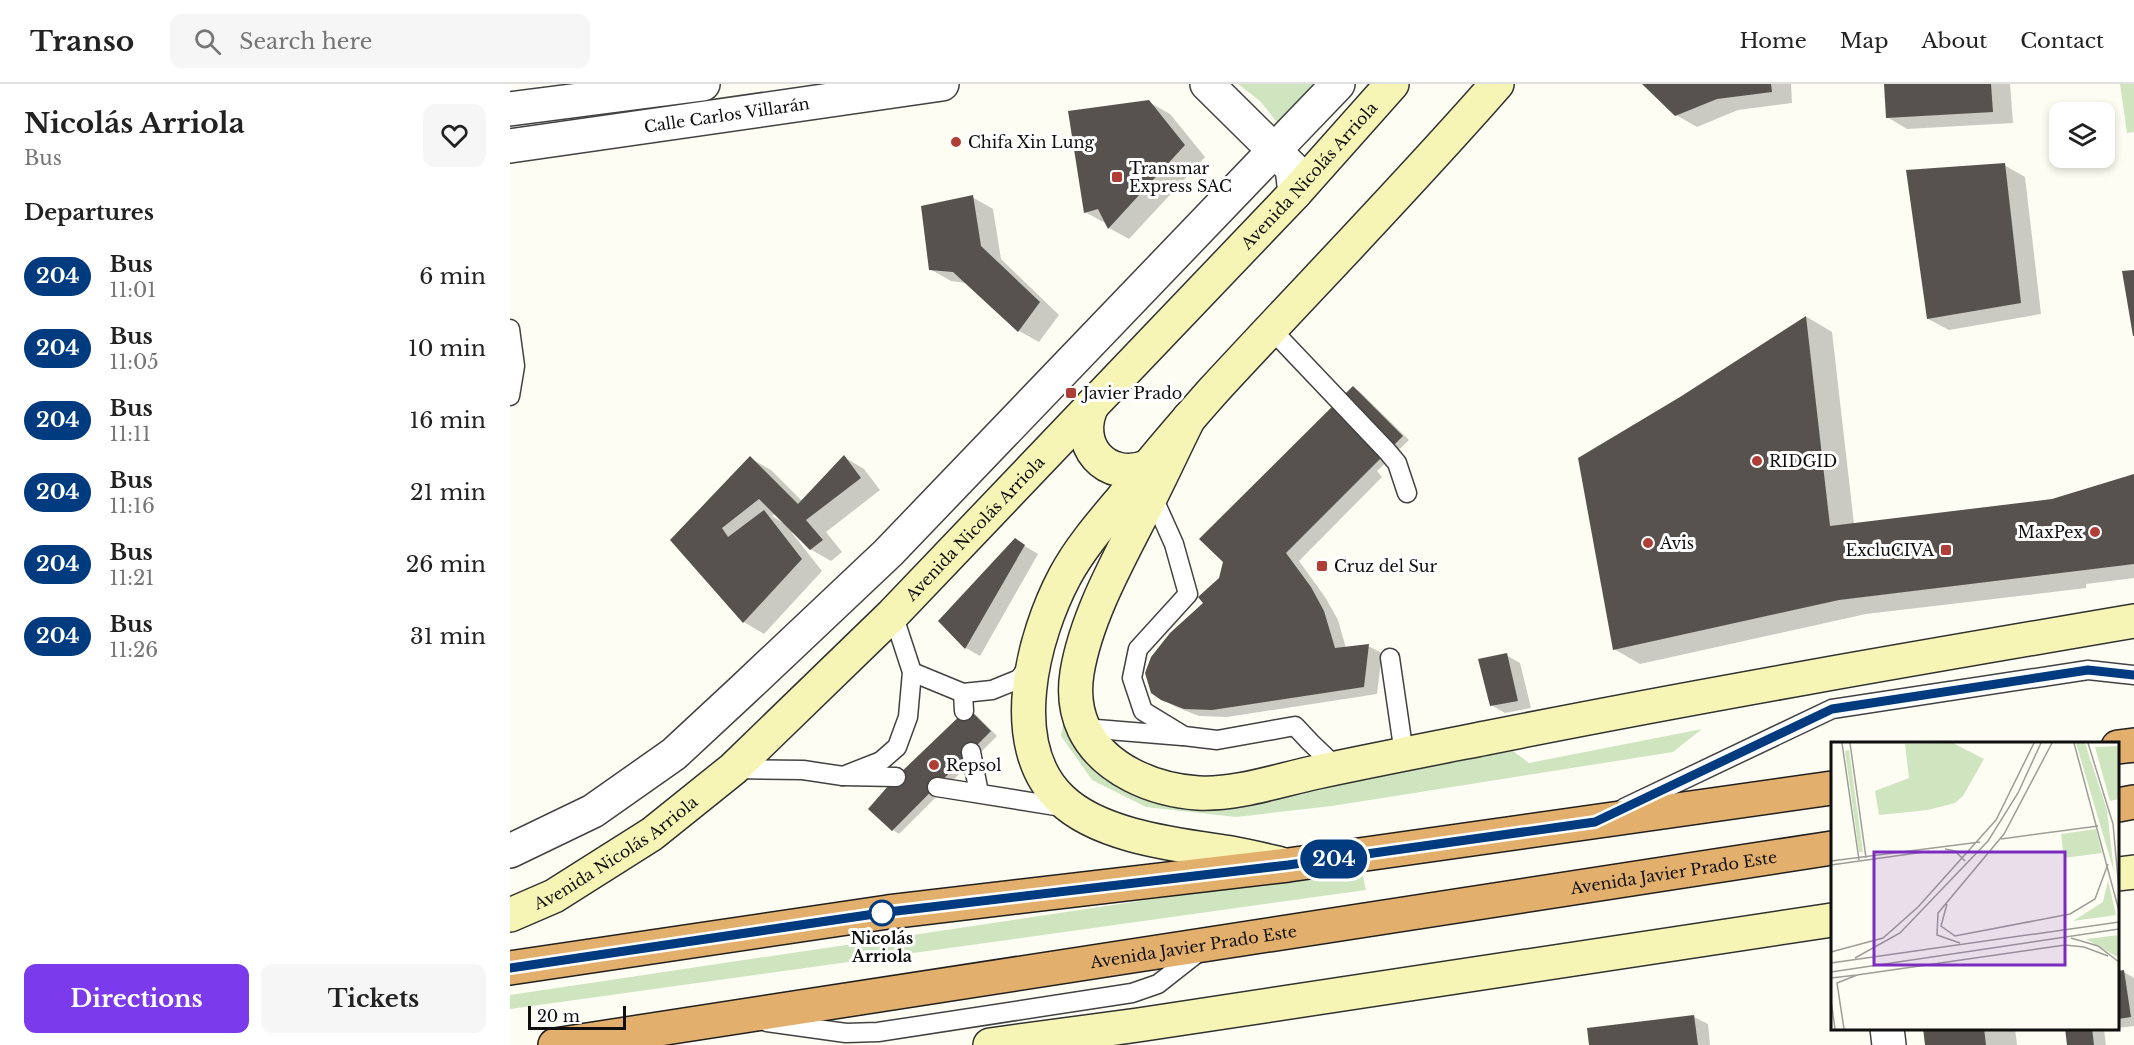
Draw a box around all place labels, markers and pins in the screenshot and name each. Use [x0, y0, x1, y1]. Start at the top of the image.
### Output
place label: Chifa Xin Lung [968, 132, 1094, 152]
marker: Chifa Xin Lung [949, 135, 963, 149]
place label: Transmar Express SAC [1129, 158, 1232, 196]
marker: Transmar Express SAC [1110, 170, 1124, 184]
place label: Javier Prado [1081, 383, 1182, 403]
marker: Javier Prado [1064, 386, 1078, 400]
place label: RIDGID [1769, 451, 1837, 471]
marker: RIDGID [1750, 454, 1764, 468]
place label: MaxPex [2018, 522, 2083, 542]
marker: MaxPex [2088, 525, 2102, 539]
place label: Avis [1659, 533, 1694, 553]
marker: Avis [1641, 536, 1655, 550]
place label: ExcluCIVA [1845, 540, 1935, 560]
marker: ExcluCIVA [1939, 543, 1953, 557]
place label: Cruz del Sur [1334, 556, 1437, 576]
marker: Cruz del Sur [1315, 559, 1329, 573]
place label: Repsol [946, 755, 1001, 775]
marker: Repsol [927, 758, 941, 772]
marker: Nicolás Arriola [869, 900, 895, 926]
place label: Nicolás Arriola [851, 928, 913, 966]

